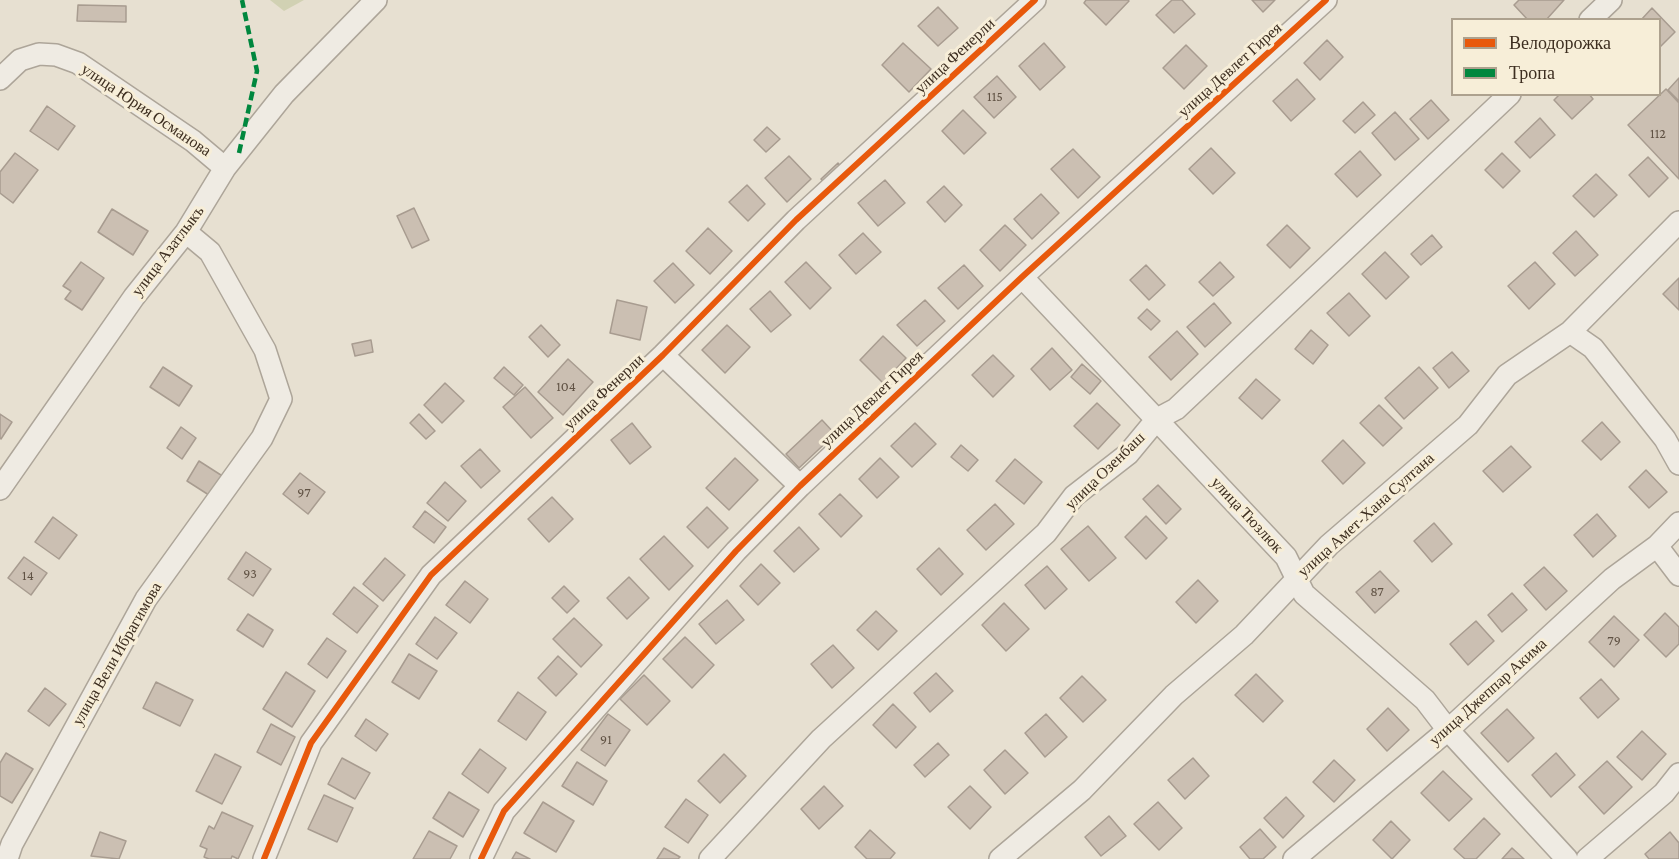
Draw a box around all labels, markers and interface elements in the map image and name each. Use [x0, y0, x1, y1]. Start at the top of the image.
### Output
street label: улица Фенерли [911, 14, 999, 98]
street label: улица Девлет Гирея [1174, 18, 1286, 122]
legend [1451, 18, 1661, 96]
text: Велодорожка [1509, 33, 1611, 53]
street label: улица Юрия Османова [77, 59, 215, 161]
text: Тропа [1509, 63, 1555, 83]
house number: 115 [987, 89, 1003, 105]
house number: 112 [1650, 126, 1666, 142]
street label: улица Азатлыкъ [128, 202, 208, 300]
street label: улица Девлет Гирея [817, 347, 927, 451]
street label: улица Фенерли [560, 350, 648, 434]
house number: 104 [556, 379, 576, 395]
street label: улица Озенбаш [1061, 428, 1149, 514]
street label: улица Амет-Хана Султана [1294, 449, 1438, 581]
street label: улица Тюзлюк [1207, 473, 1287, 557]
house number: 97 [297, 485, 311, 501]
house number: 93 [243, 566, 257, 582]
house number: 14 [22, 568, 34, 584]
street label: улица Вели Ибрагимова [68, 579, 166, 729]
house number: 87 [1370, 584, 1384, 600]
house number: 79 [1607, 633, 1621, 649]
street label: улица Джеппар Акима [1425, 634, 1551, 750]
house number: 91 [600, 732, 612, 748]

